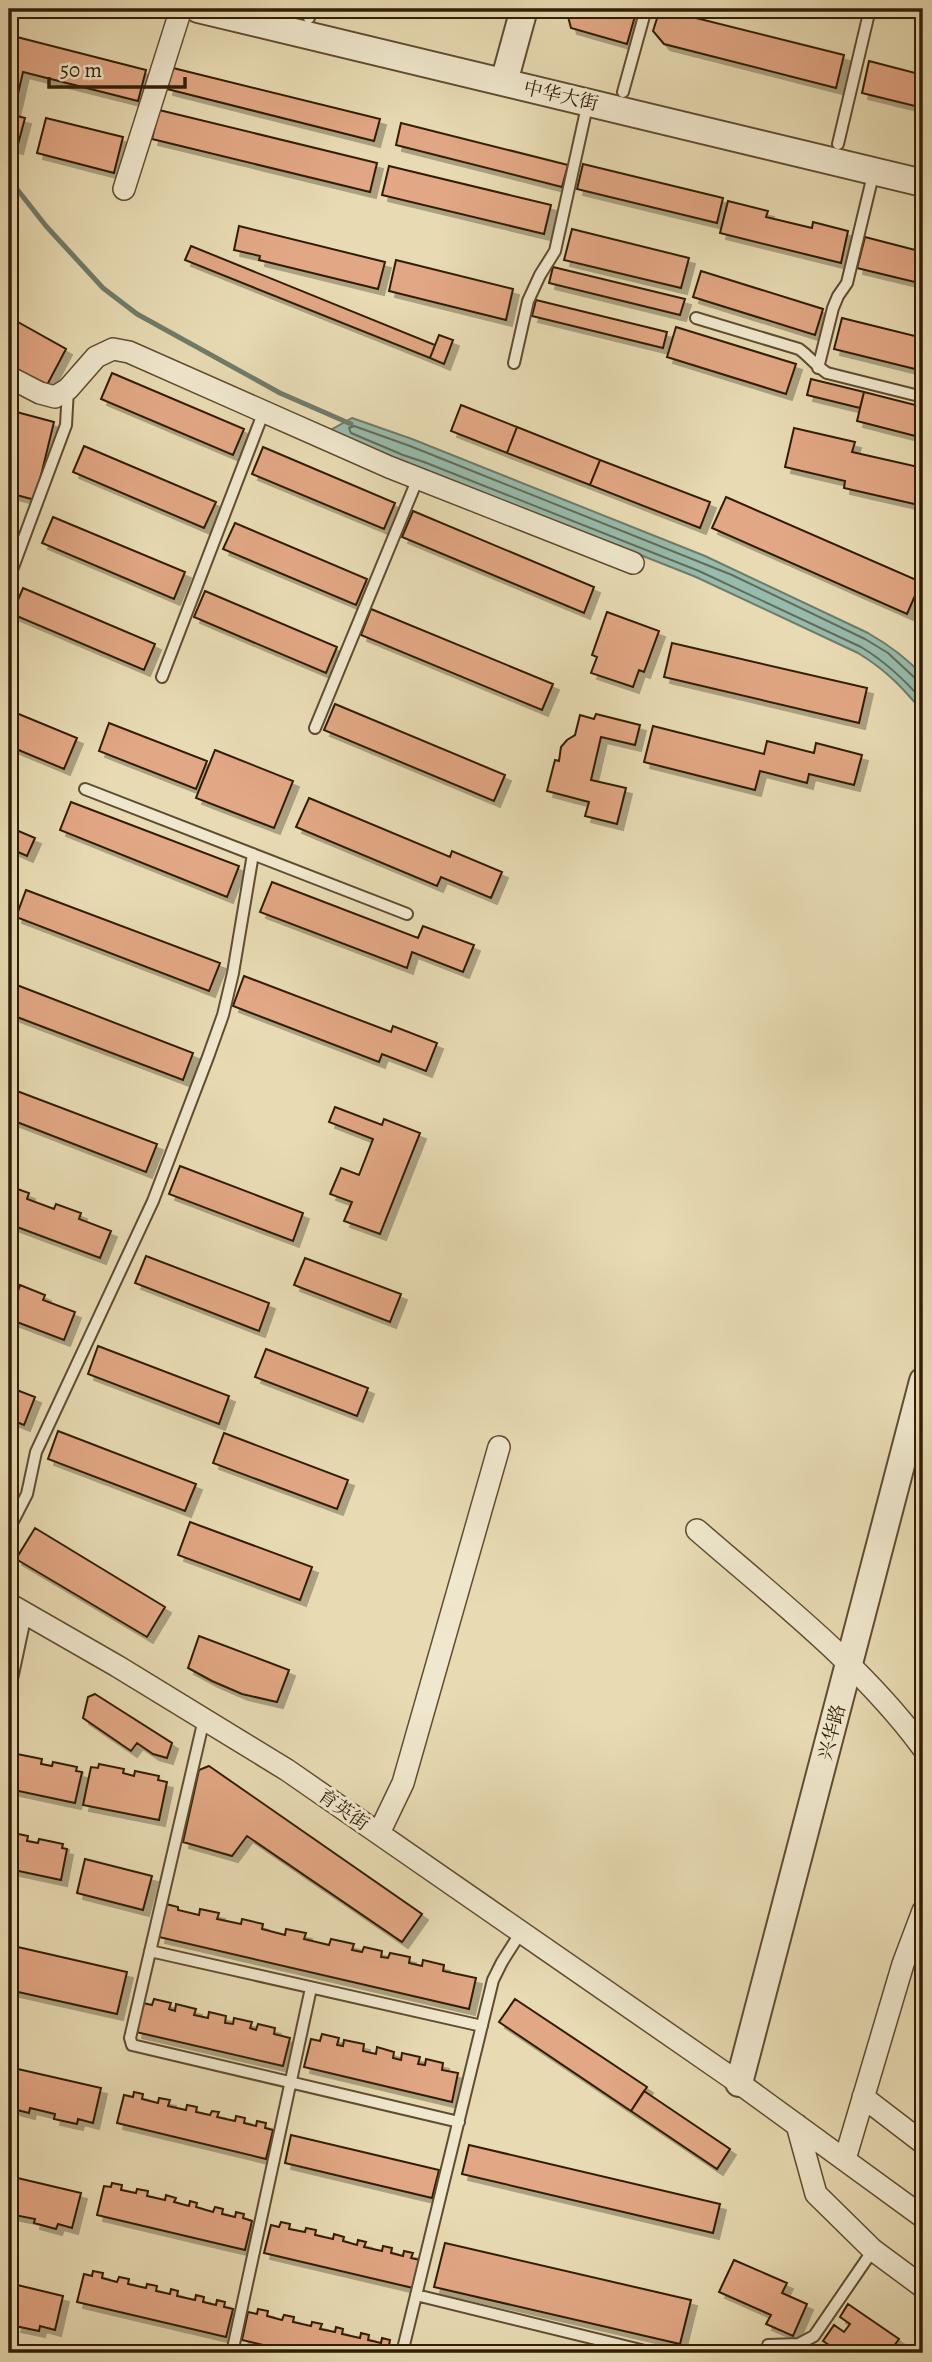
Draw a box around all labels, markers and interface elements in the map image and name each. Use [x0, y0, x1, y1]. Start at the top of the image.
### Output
scale bar [49, 46, 186, 90]
text: 50 m [60, 56, 102, 84]
street label: 中华大街 [521, 75, 601, 117]
street label: 兴华路 [812, 1701, 852, 1763]
street label: 育英街 [313, 1783, 374, 1837]

